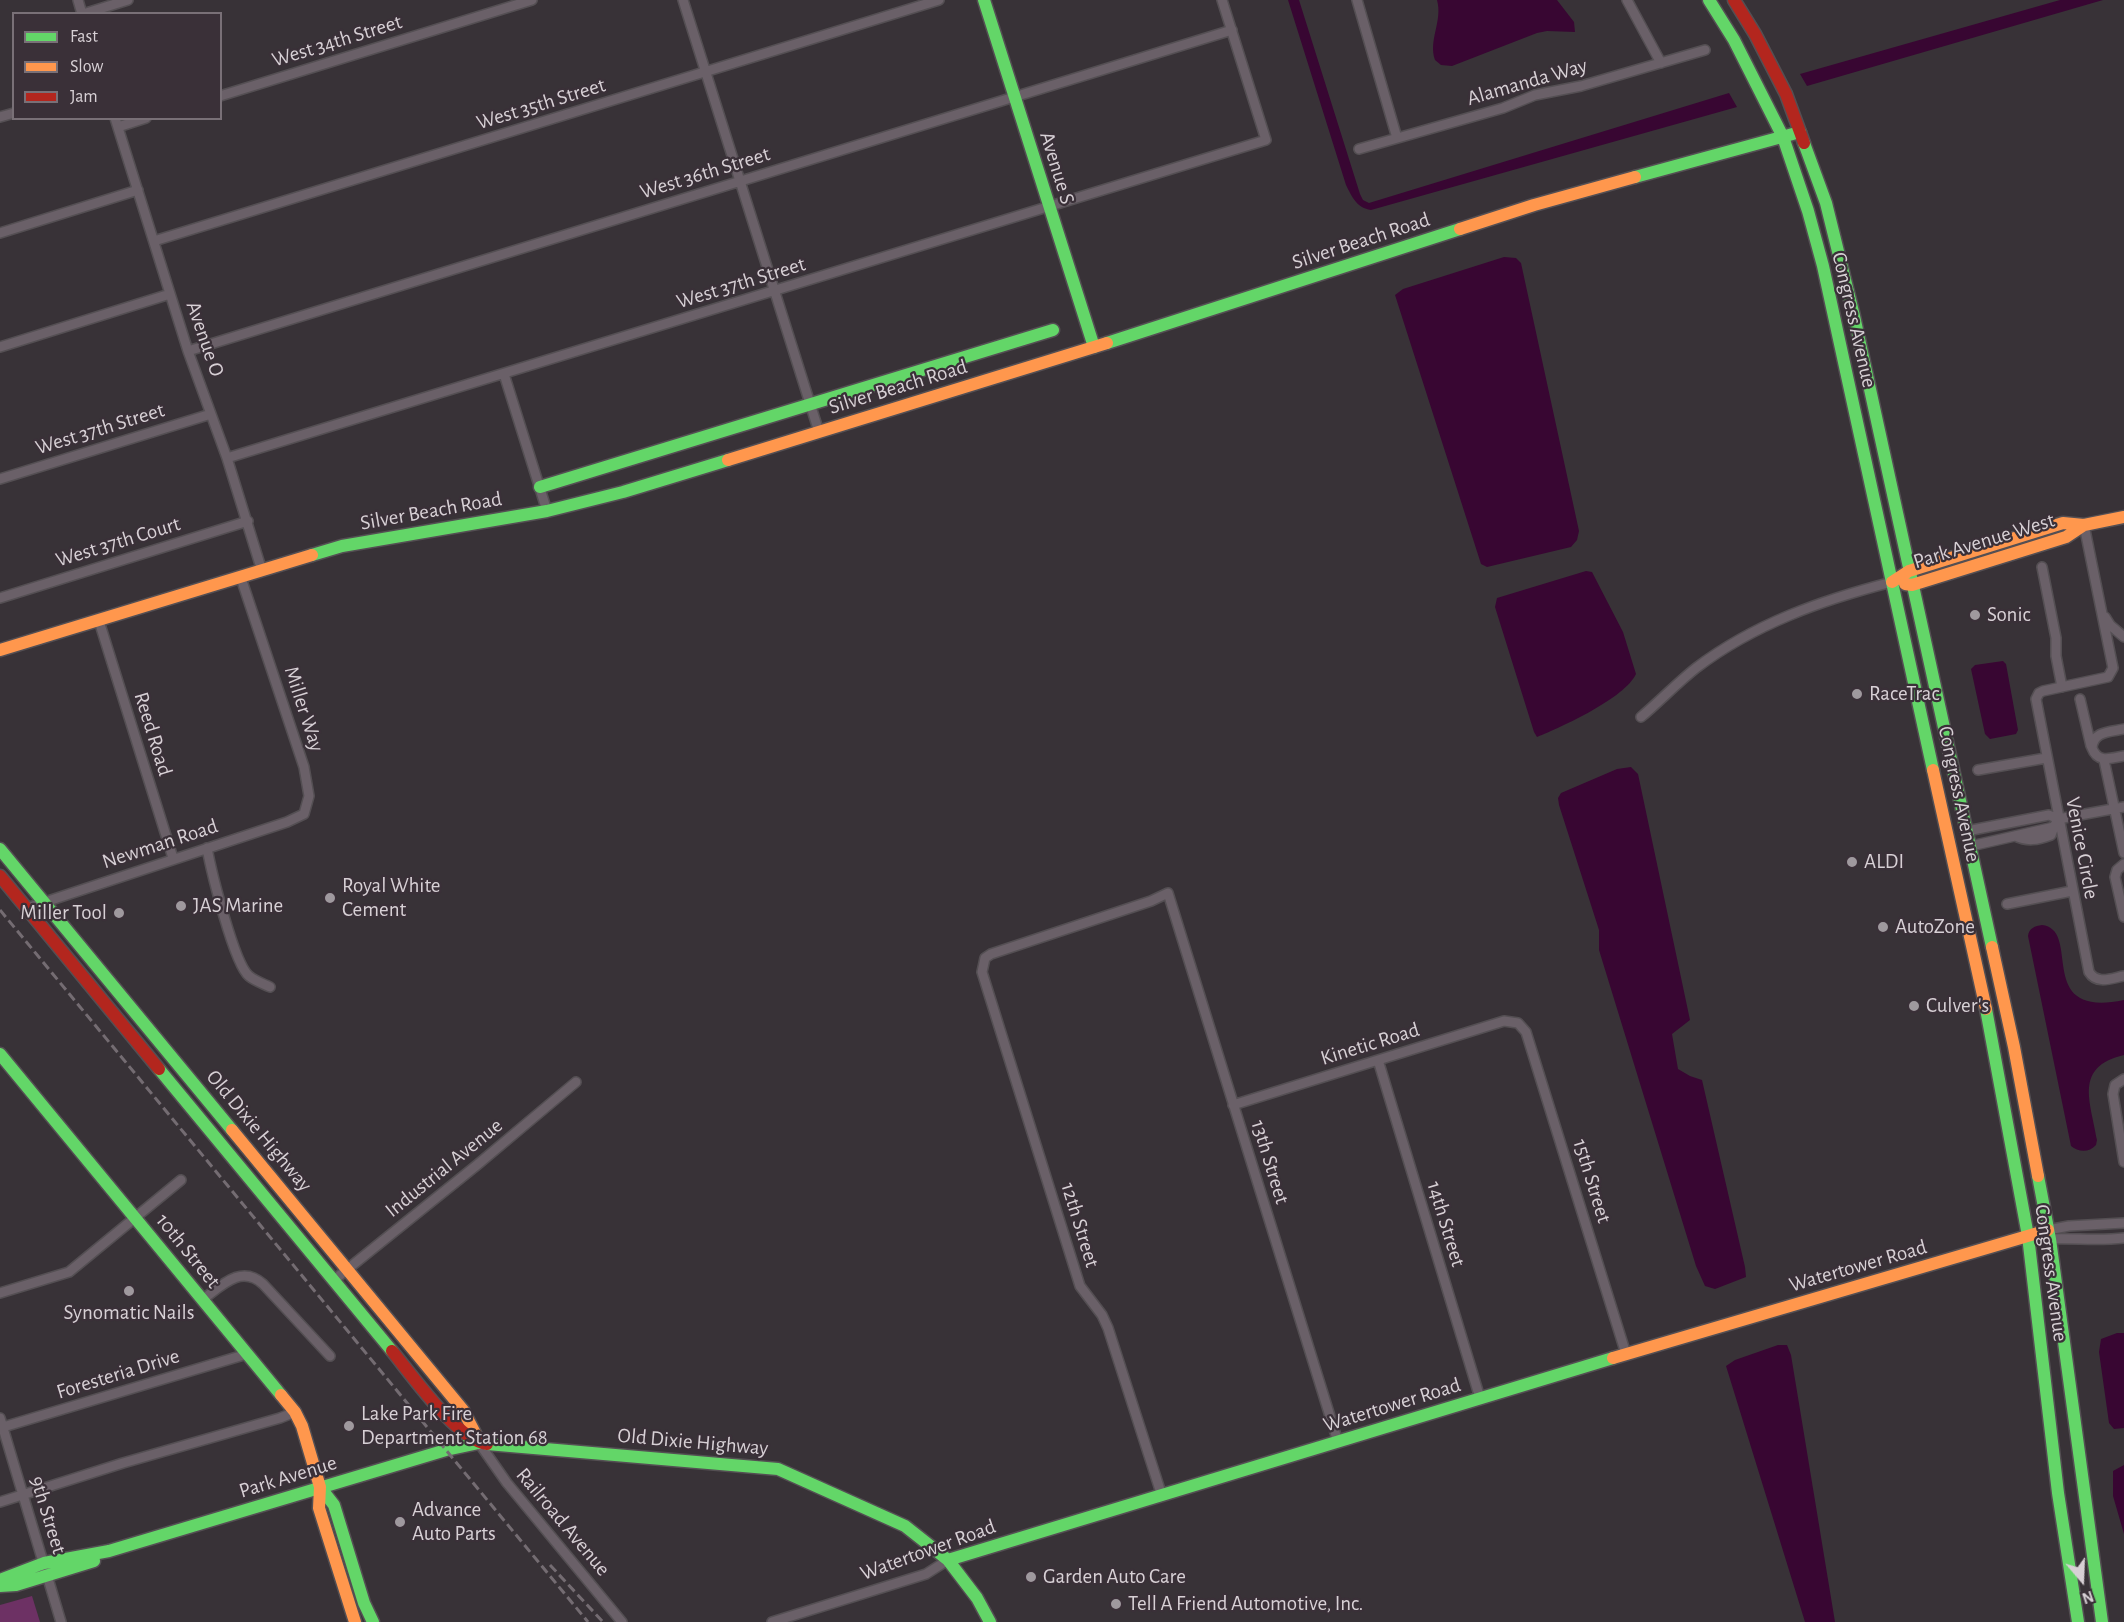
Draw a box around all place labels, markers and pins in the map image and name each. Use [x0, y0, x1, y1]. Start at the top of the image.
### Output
place label: Sonic [1987, 602, 2031, 628]
marker: Sonic [1968, 608, 1982, 622]
place label: RaceTrac [1869, 681, 1940, 707]
marker: RaceTrac [1850, 687, 1864, 701]
place label: ALDI [1864, 849, 1904, 875]
marker: ALDI [1845, 855, 1859, 869]
place label: Royal White Cement [342, 873, 441, 923]
marker: Royal White Cement [323, 891, 337, 905]
place label: JAS Marine [193, 893, 283, 919]
marker: JAS Marine [174, 899, 188, 913]
place label: Miller Tool [20, 900, 107, 926]
marker: Miller Tool [112, 906, 126, 920]
place label: AutoZone [1895, 914, 1975, 940]
marker: AutoZone [1876, 920, 1890, 934]
place label: Culver's [1926, 993, 1989, 1019]
marker: Culver's [1907, 999, 1921, 1013]
marker: Synomatic Nails [122, 1284, 136, 1298]
place label: Synomatic Nails [64, 1300, 194, 1326]
place label: Lake Park Fire Department Station 68 [361, 1401, 548, 1451]
marker: Lake Park Fire Department Station 68 [342, 1419, 356, 1433]
place label: Advance Auto Parts [412, 1497, 496, 1547]
marker: Advance Auto Parts [393, 1515, 407, 1529]
place label: Garden Auto Care [1043, 1564, 1186, 1590]
marker: Garden Auto Care [1024, 1570, 1038, 1584]
place label: Tell A Friend Automotive, Inc. [1128, 1591, 1363, 1617]
marker: Tell A Friend Automotive, Inc. [1109, 1597, 1123, 1611]

